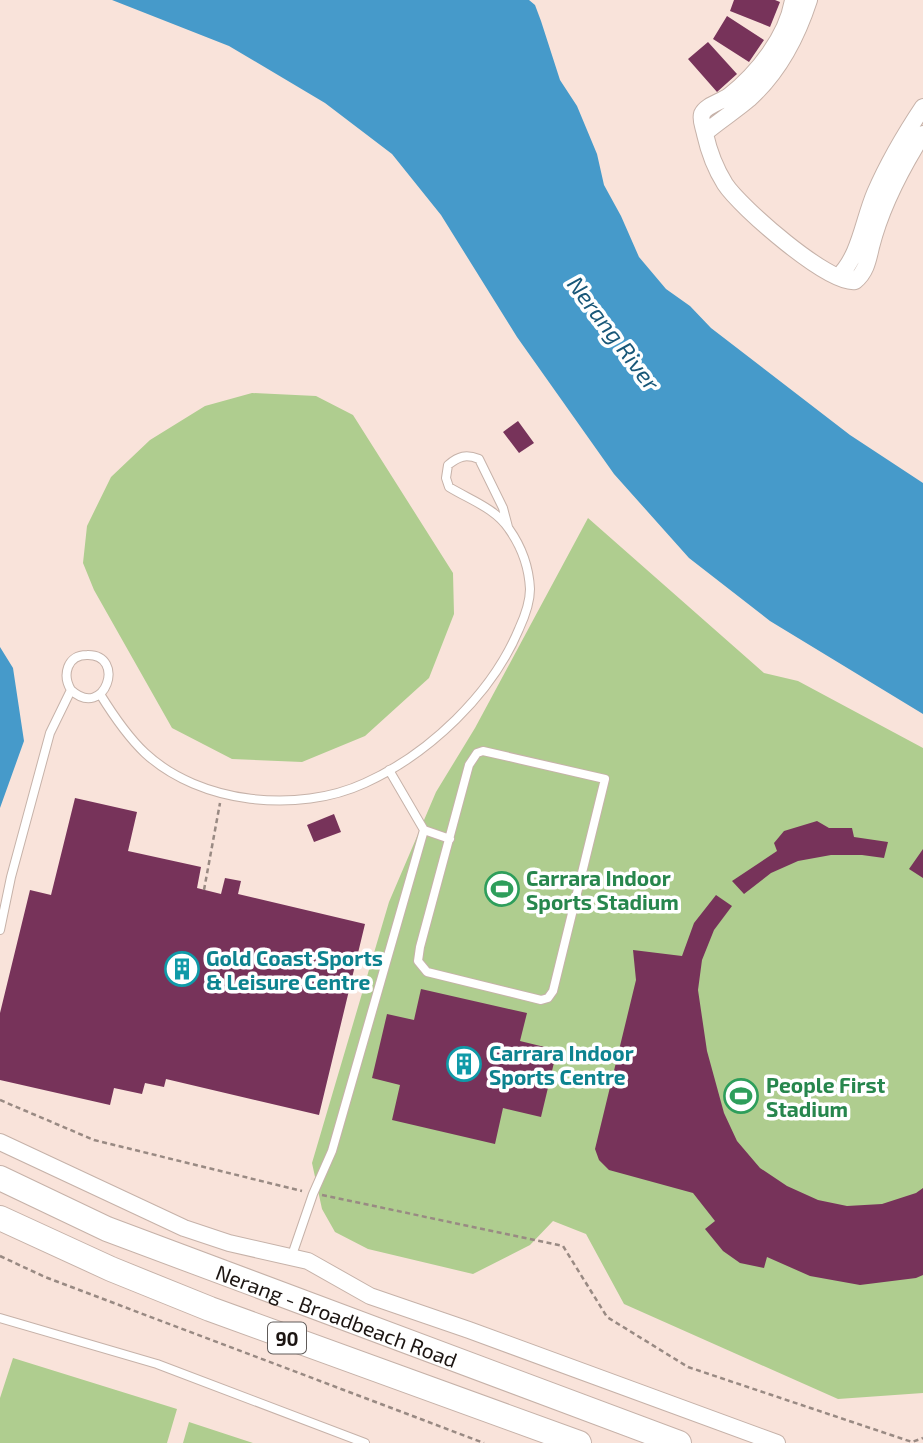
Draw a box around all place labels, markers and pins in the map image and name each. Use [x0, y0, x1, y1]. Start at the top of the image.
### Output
place label: Carrara Indoor Sports Stadium [526, 865, 679, 914]
sports icon: Carrara Indoor Sports Stadium [483, 870, 521, 908]
place label: Gold Coast Sports & Leisure Centre [206, 945, 383, 994]
building icon: Gold Coast Sports & Leisure Centre [163, 950, 201, 988]
place label: Carrara Indoor Sports Centre [489, 1040, 634, 1089]
building icon: Carrara Indoor Sports Centre [445, 1045, 483, 1083]
place label: People First Stadium [766, 1072, 886, 1121]
sports icon: People First Stadium [722, 1077, 760, 1115]

